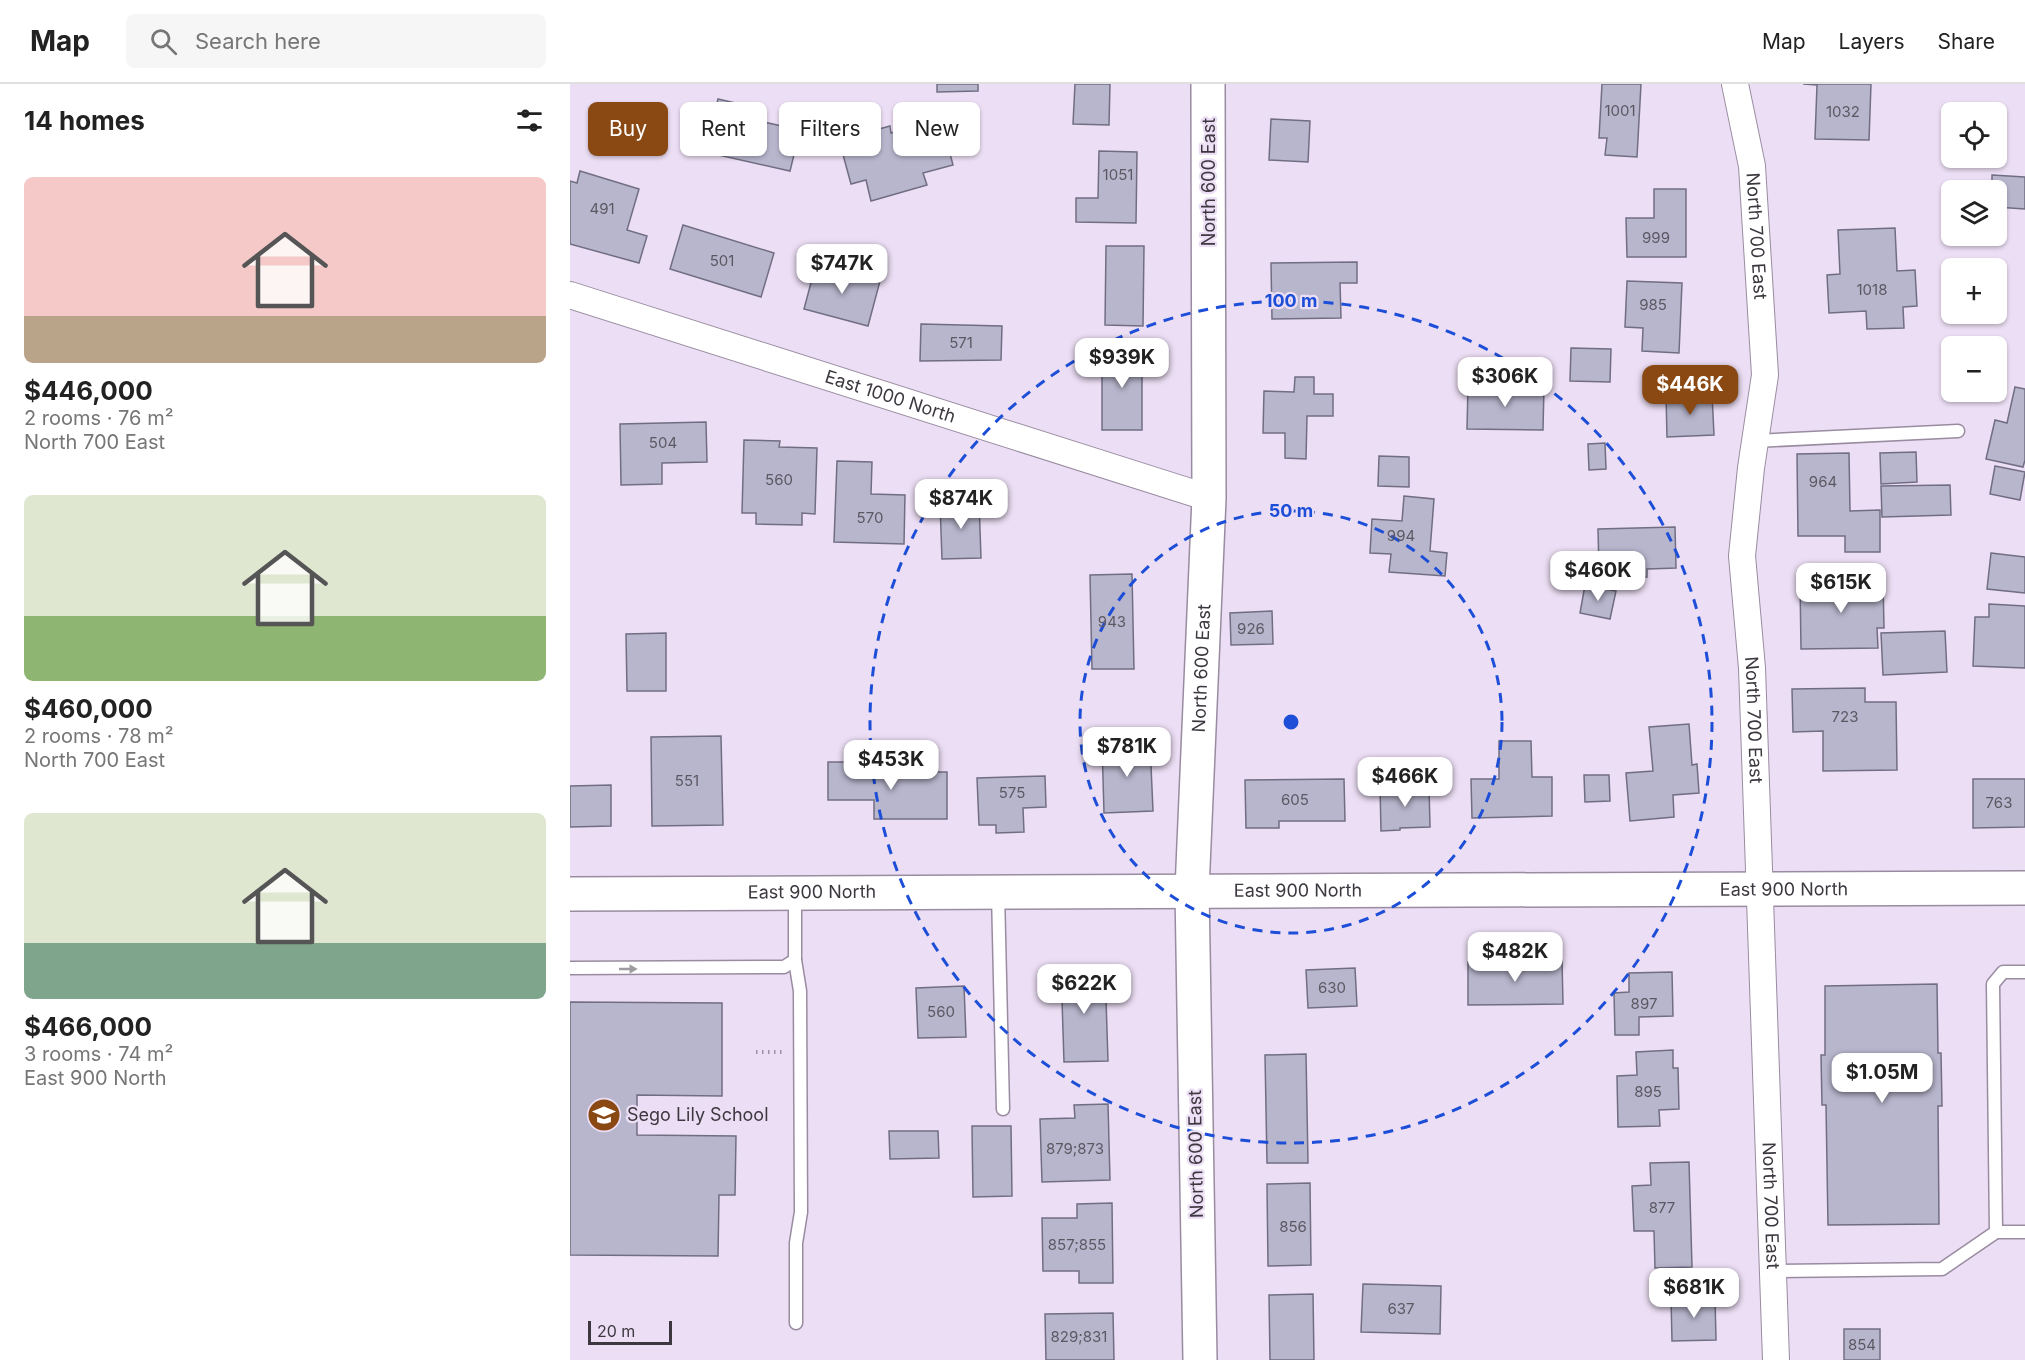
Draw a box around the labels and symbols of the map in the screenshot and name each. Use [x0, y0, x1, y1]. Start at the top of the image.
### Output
house number: 1001 [1604, 101, 1636, 120]
house number: 1032 [1826, 102, 1860, 121]
street label: North 600 East [1198, 118, 1219, 246]
house number: 1051 [1103, 165, 1133, 184]
street label: North 700 East [1742, 172, 1771, 300]
house number: 491 [589, 199, 615, 218]
house number: 999 [1642, 228, 1670, 247]
pin: $747K [800, 244, 884, 295]
house number: 501 [710, 251, 734, 270]
house number: 1018 [1857, 280, 1887, 299]
text: 100 m [1265, 290, 1317, 311]
house number: 985 [1639, 295, 1667, 314]
house number: 571 [949, 333, 973, 352]
pin: $939K [1080, 338, 1164, 389]
pin: $306K [1463, 357, 1547, 408]
pin: $446K [1648, 365, 1732, 416]
street label: East 1000 North [822, 366, 958, 427]
house number: 504 [649, 433, 677, 452]
house number: 560 [765, 470, 793, 489]
house number: 964 [1809, 472, 1837, 491]
pin: $874K [919, 479, 1003, 530]
text: 50 m [1269, 500, 1313, 521]
house number: 570 [857, 508, 883, 527]
house number: 994 [1387, 526, 1415, 545]
pin: $460K [1556, 551, 1640, 602]
pin: $615K [1799, 563, 1883, 614]
street label: North 600 East [1188, 604, 1214, 733]
house number: 943 [1098, 612, 1126, 631]
house number: 926 [1237, 619, 1265, 638]
street label: North 700 East [1741, 655, 1767, 784]
house number: 723 [1832, 707, 1858, 726]
centre of rings [1281, 712, 1301, 732]
pin: $781K [1085, 727, 1169, 778]
pin: $453K [849, 740, 933, 791]
pin: $466K [1363, 757, 1447, 808]
house number: 551 [675, 771, 699, 790]
house number: 575 [999, 783, 1025, 802]
house number: 605 [1281, 790, 1309, 809]
house number: 763 [1986, 793, 2012, 812]
street label: East 900 North [1720, 878, 1848, 900]
street label: East 900 North [1234, 880, 1362, 901]
street label: East 900 North [748, 881, 876, 902]
pin: $482K [1473, 932, 1557, 983]
one-way arrow [619, 964, 638, 974]
pin: $622K [1042, 964, 1126, 1015]
house number: 630 [1318, 978, 1346, 997]
house number: 897 [1631, 994, 1657, 1013]
house number: 560 [927, 1002, 955, 1021]
pin: $1.05M [1833, 1053, 1931, 1104]
house number: 895 [1634, 1082, 1662, 1101]
street label: North 600 East [1184, 1090, 1207, 1218]
school or university icon: Sego Lily School [586, 1097, 622, 1133]
place label: Sego Lily School [627, 1104, 769, 1125]
house number: 879;873 [1046, 1139, 1104, 1158]
street label: North 700 East [1758, 1142, 1784, 1270]
house number: 877 [1649, 1198, 1675, 1217]
house number: 856 [1279, 1217, 1307, 1236]
house number: 857;855 [1048, 1235, 1106, 1254]
pin: $681K [1652, 1268, 1736, 1319]
house number: 637 [1387, 1299, 1415, 1318]
scale bar [588, 1318, 672, 1346]
house number: 829;831 [1051, 1327, 1107, 1346]
house number: 854 [1848, 1335, 1876, 1354]

